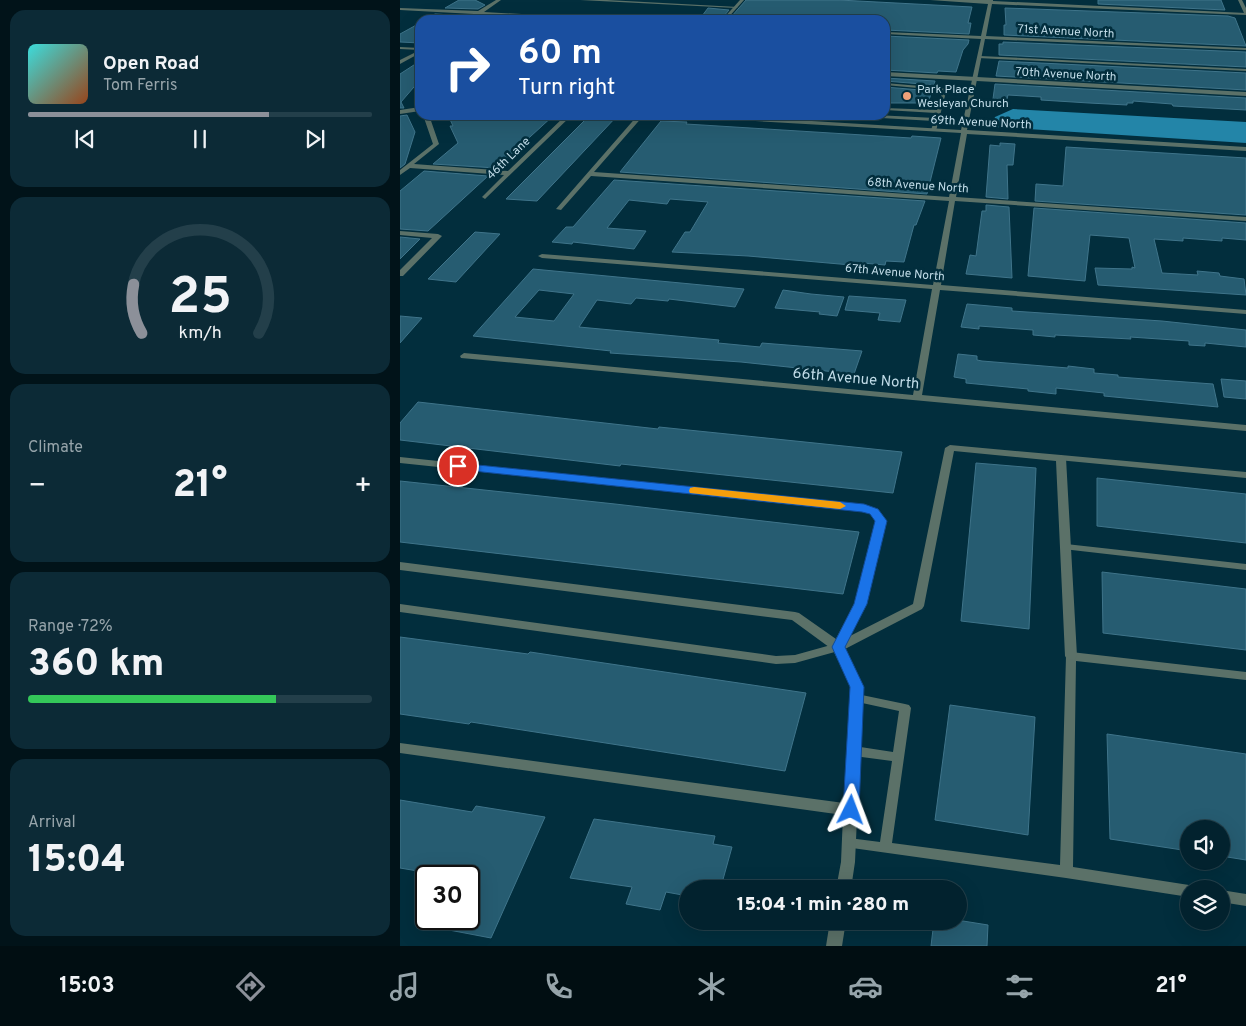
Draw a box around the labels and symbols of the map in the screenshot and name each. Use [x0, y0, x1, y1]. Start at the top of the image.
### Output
street label: 71st Avenue North [1017, 21, 1115, 43]
street label: 70th Avenue North [1015, 64, 1117, 86]
place label: Park Place Wesleyan Church [917, 82, 1009, 112]
marker: Park Place Wesleyan Church [901, 90, 913, 102]
street label: 69th Avenue North [930, 112, 1032, 134]
street label: 46th Lane [483, 134, 534, 184]
street label: 68th Avenue North [867, 174, 969, 198]
street label: 67th Avenue North [844, 261, 946, 285]
street label: 66th Avenue North [792, 364, 920, 394]
pin [437, 445, 479, 487]
position arrow [824, 783, 876, 835]
speed limit sign: 30 [415, 865, 480, 930]

